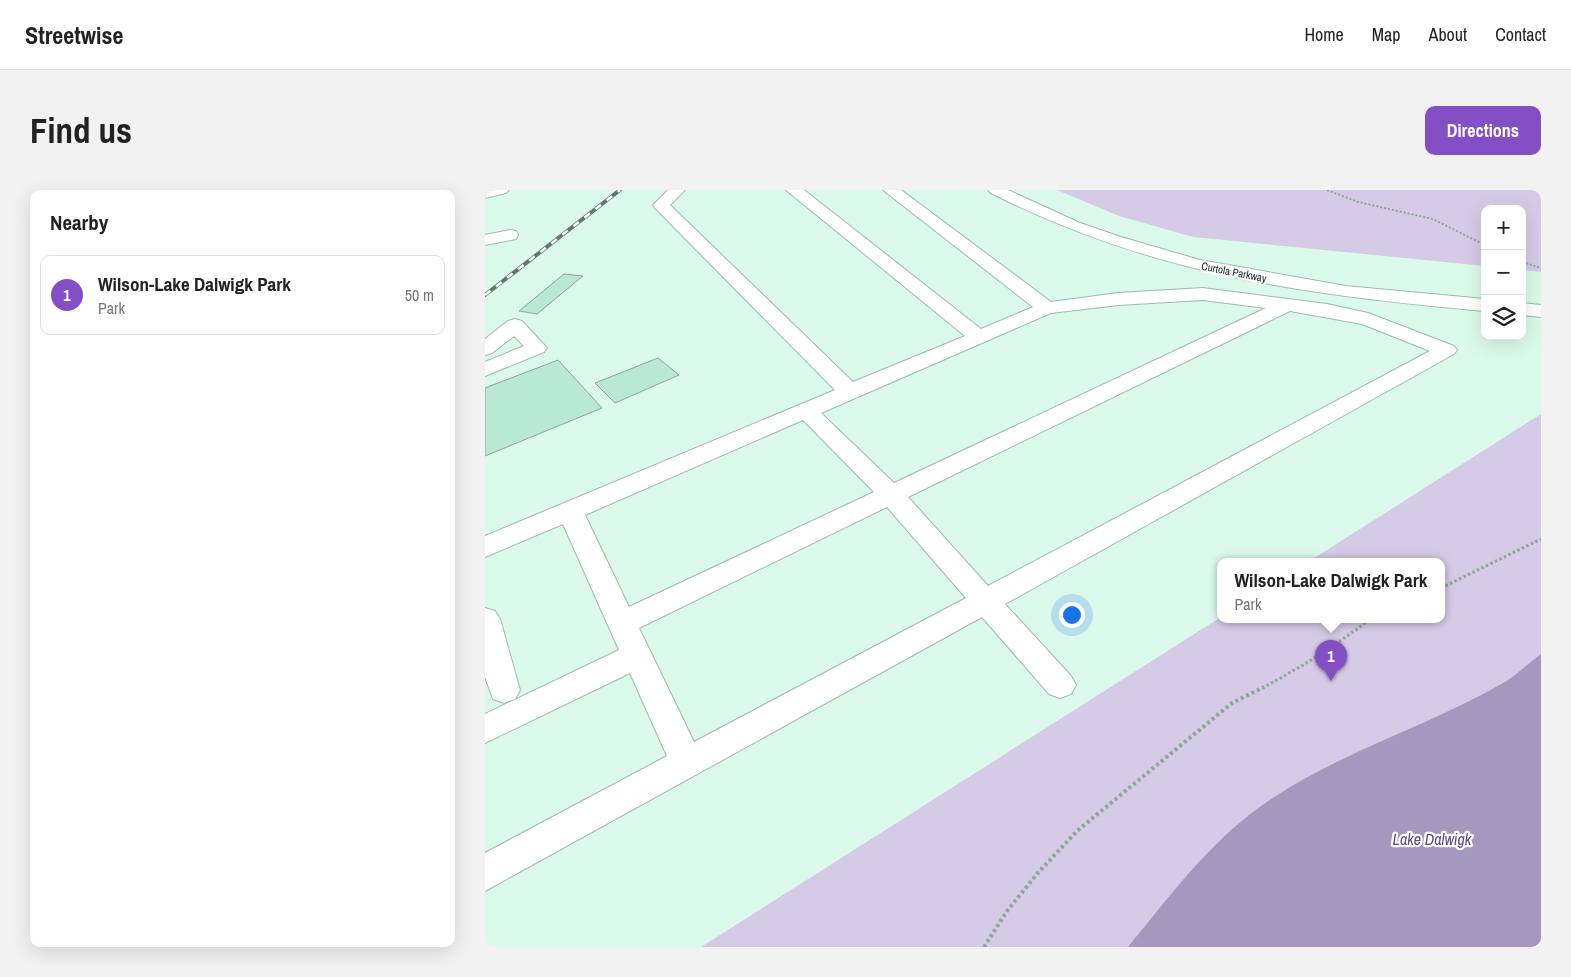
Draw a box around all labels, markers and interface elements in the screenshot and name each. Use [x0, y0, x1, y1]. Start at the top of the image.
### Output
text: Streetwise [25, 19, 123, 51]
text: Home [1304, 22, 1344, 47]
text: Map [1372, 22, 1401, 47]
text: About [1429, 22, 1467, 47]
text: Contact [1495, 22, 1546, 47]
button: Directions [1425, 106, 1541, 155]
text: Find us [30, 107, 132, 154]
map controls [1481, 205, 1526, 340]
button: + [1481, 205, 1526, 250]
text: Nearby [50, 208, 108, 237]
button: − [1481, 250, 1526, 295]
street label: Curtola Parkway [1200, 259, 1268, 285]
text: Wilson-Lake Dalwigk Park [98, 271, 291, 297]
text: 1 [63, 284, 71, 306]
text: 50 m [405, 284, 434, 306]
button: layers [1481, 295, 1526, 340]
text: Park [98, 297, 125, 319]
popup [1217, 558, 1445, 623]
text: Wilson-Lake Dalwigk Park [1235, 567, 1427, 593]
text: Park [1235, 593, 1262, 615]
your location [1059, 602, 1085, 628]
pin: 1 [1315, 640, 1347, 681]
water label: Lake Dalwigk [1393, 828, 1472, 850]

